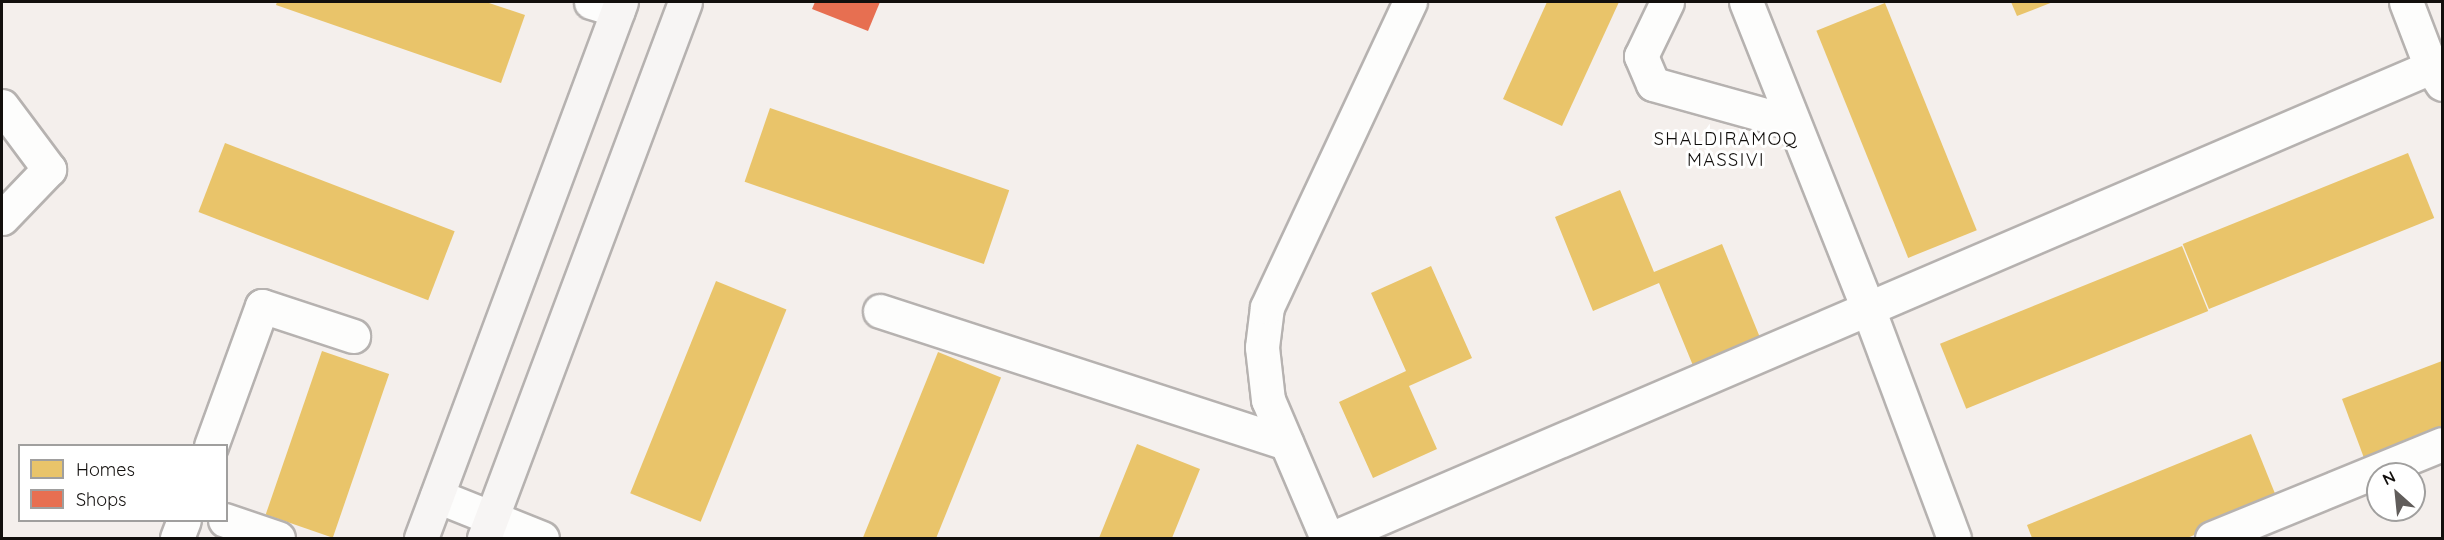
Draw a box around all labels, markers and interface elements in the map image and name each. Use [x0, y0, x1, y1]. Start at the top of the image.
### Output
district label: SHALDIRAMOQ MASSIVI [1654, 129, 1798, 172]
legend [18, 444, 228, 522]
text: Homes [76, 458, 135, 481]
north arrow [2366, 462, 2426, 522]
text: N [2379, 466, 2399, 489]
text: Shops [76, 488, 127, 511]

